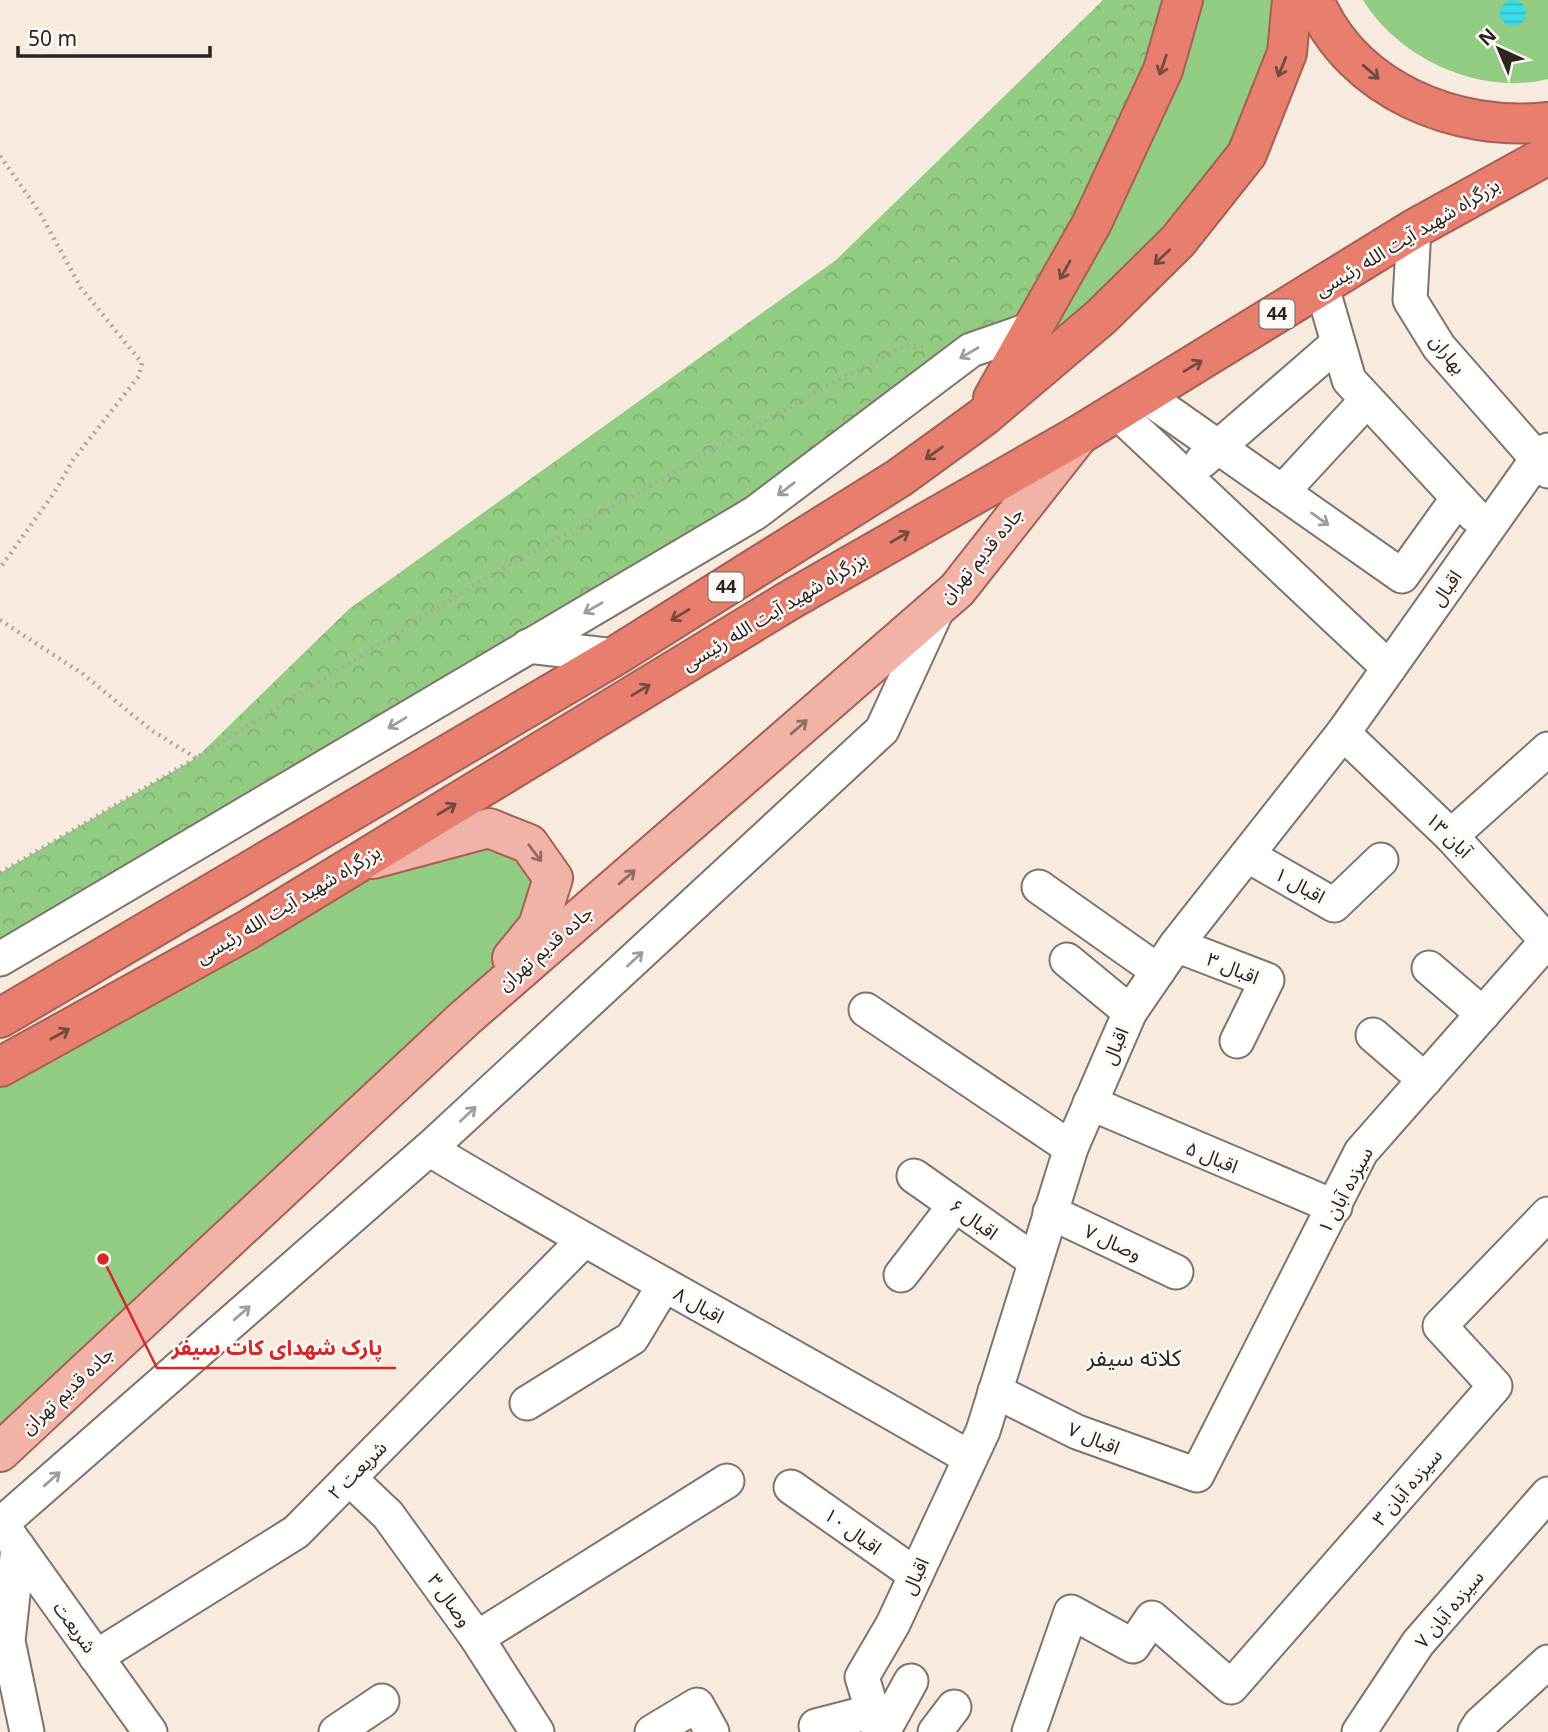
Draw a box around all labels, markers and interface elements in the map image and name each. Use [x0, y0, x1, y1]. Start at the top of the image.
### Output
scale bar [18, 14, 210, 58]
north arrow [1464, 14, 1534, 84]
text: N [1473, 22, 1502, 51]
text: 50 m [28, 24, 77, 52]
one-way arrow [1156, 54, 1169, 76]
one-way arrow [1274, 56, 1287, 77]
one-way arrow [1362, 64, 1380, 80]
street label: بزرگراه شهید آیت الله رئیسی [1310, 171, 1504, 303]
one-way arrow [1154, 249, 1171, 266]
one-way arrow [1058, 260, 1072, 280]
road number: 44 [1260, 300, 1294, 328]
street label: بهاران [1424, 329, 1472, 379]
one-way arrow [959, 346, 979, 360]
one-way arrow [1182, 358, 1202, 372]
one-way arrow [925, 445, 943, 460]
one-way arrow [778, 481, 796, 496]
street label: جاده قدیم تهران [933, 501, 1030, 610]
one-way arrow [1310, 512, 1329, 526]
one-way arrow [890, 529, 910, 543]
street label: بزرگراه شهید آیت الله رئیسی [677, 545, 871, 677]
street label: اقبال [1424, 565, 1468, 611]
road number: 44 [708, 572, 744, 602]
one-way arrow [583, 602, 604, 615]
one-way arrow [671, 609, 691, 623]
one-way arrow [631, 683, 651, 697]
one-way arrow [387, 716, 407, 730]
one-way arrow [790, 719, 808, 735]
one-way arrow [436, 801, 456, 815]
street label: ۱۳ آبان [1420, 806, 1479, 865]
street label: بزرگراه شهید آیت الله رئیسی [191, 838, 385, 970]
one-way arrow [527, 844, 542, 863]
street label: اقبال ۱ [1270, 861, 1330, 909]
one-way arrow [618, 869, 636, 885]
street label: جاده قدیم تهران [492, 899, 599, 998]
street label: اقبال ۳ [1203, 946, 1263, 990]
one-way arrow [626, 951, 644, 967]
street label: اقبال [1096, 1023, 1134, 1069]
one-way arrow [49, 1027, 70, 1040]
one-way arrow [459, 1105, 476, 1122]
street label: اقبال ۵ [1182, 1135, 1242, 1179]
street label: سیزده آبان ۱ [1311, 1142, 1379, 1238]
street label: اقبال ۶ [944, 1193, 1004, 1245]
street label: وصال ۷ [1080, 1217, 1146, 1267]
street label: اقبال ۸ [669, 1281, 729, 1329]
one-way arrow [233, 1305, 251, 1321]
callout: پارک شهدای کات سیفر [157, 1326, 396, 1368]
text: پارک شهدای کات سیفر [170, 1333, 383, 1362]
street label: جاده قدیم تهران [15, 1340, 120, 1441]
district label: کلاته سیفر [1086, 1341, 1182, 1373]
street label: اقبال ۷ [1064, 1415, 1124, 1461]
street label: شریعت ۲ [322, 1435, 392, 1505]
street label: سیزده آبان ۳ [1366, 1443, 1448, 1531]
one-way arrow [43, 1471, 61, 1487]
street label: اقبال ۱۰ [819, 1501, 887, 1561]
street label: اقبال [895, 1553, 935, 1599]
street label: سیزده آبان ۷ [1409, 1564, 1489, 1654]
street label: وصال ۳ [422, 1568, 478, 1632]
street label: شریعت [47, 1596, 103, 1658]

